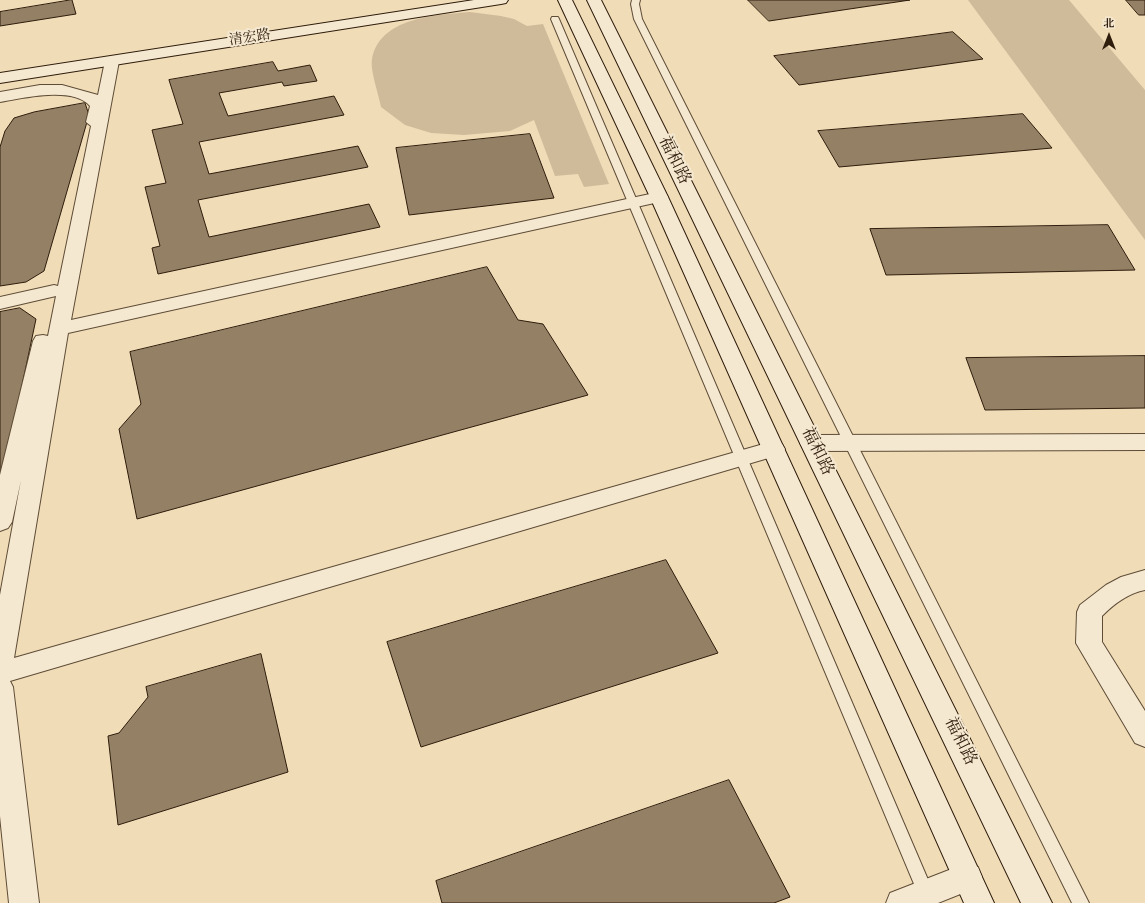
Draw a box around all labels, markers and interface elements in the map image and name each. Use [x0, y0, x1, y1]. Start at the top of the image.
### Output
north arrow [1089, 16, 1129, 56]
text: 北 [1104, 16, 1115, 32]
street label: 清宏路 [228, 27, 272, 51]
street label: 福和路 [653, 134, 693, 188]
street label: 福和路 [796, 425, 836, 479]
street label: 福和路 [939, 715, 979, 769]

